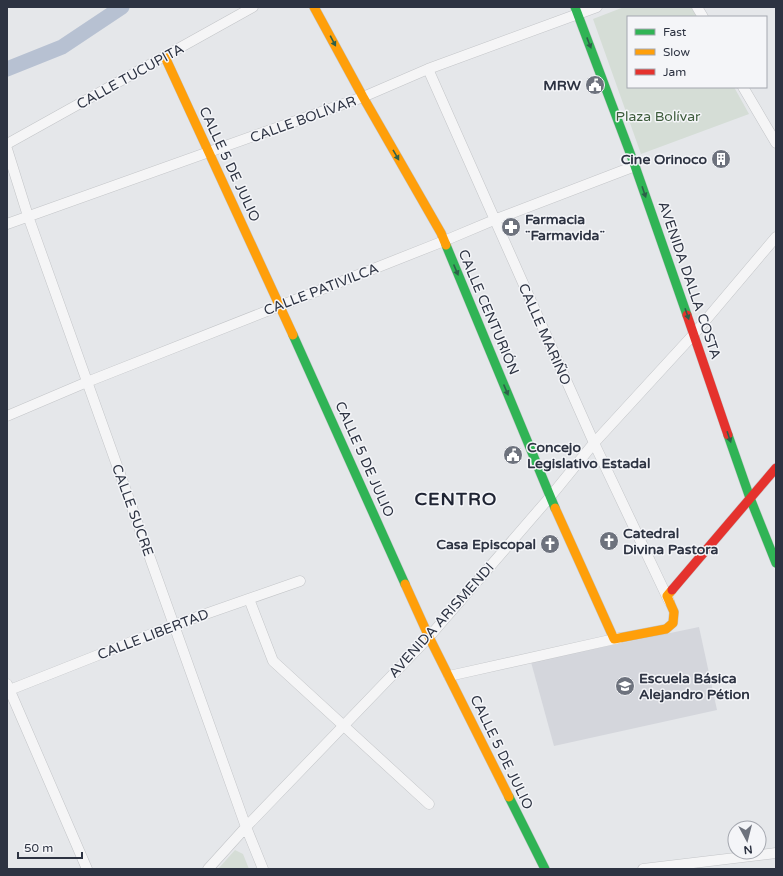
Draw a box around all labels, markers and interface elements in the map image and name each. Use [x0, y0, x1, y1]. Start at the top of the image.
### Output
legend [627, 16, 767, 88]
text: Fast [663, 25, 687, 39]
one-way arrow [329, 36, 336, 47]
one-way arrow [587, 38, 593, 50]
street label: CALLE TUCUPITA [74, 40, 187, 113]
text: Slow [663, 45, 690, 59]
text: Jam [663, 65, 686, 79]
public building icon: MRW [584, 74, 606, 96]
place label: MRW [543, 77, 582, 94]
street label: CALLE BOLÍVAR [248, 92, 358, 147]
street label: CALLE 5 DE JULIO [195, 104, 264, 224]
park label: Plaza Bolívar [616, 108, 701, 125]
building icon: Cine Orinoco [710, 148, 732, 170]
one-way arrow [392, 149, 399, 161]
place label: Cine Orinoco [621, 151, 707, 168]
one-way arrow [642, 186, 648, 198]
street label: AVENIDA DALLA COSTA [654, 199, 725, 361]
place label: Farmacia ¨Farmavida¨ [525, 211, 605, 244]
pharmacy icon: Farmacia ¨Farmavida¨ [500, 216, 522, 238]
street label: CALLE CENTURIÓN [454, 247, 523, 377]
street label: CALLE PATIVILCA [261, 260, 381, 319]
one-way arrow [453, 264, 459, 276]
street label: CALLE MARIÑO [515, 281, 575, 388]
one-way arrow [685, 309, 691, 321]
one-way arrow [503, 384, 509, 395]
street label: CALLE 5 DE JULIO [331, 399, 398, 520]
one-way arrow [726, 432, 732, 444]
place label: Concejo Legislativo Estadal [527, 439, 650, 472]
public building icon: Concejo Legislativo Estadal [502, 444, 524, 466]
street label: CALLE SUCRE [108, 462, 157, 559]
district label: CENTRO [415, 488, 497, 510]
place label: Catedral Divina Pastora [623, 525, 718, 558]
church icon: Catedral Divina Pastora [598, 530, 620, 552]
church icon: Casa Episcopal [539, 533, 561, 555]
place label: Casa Episcopal [436, 536, 536, 553]
street label: AVENIDA ARISMENDI [385, 559, 498, 682]
street label: CALLE LIBERTAD [95, 605, 211, 664]
place label: Escuela Básica Alejandro Pétion [639, 670, 750, 703]
school or university icon: Escuela Básica Alejandro Pétion [614, 675, 636, 697]
street label: CALLE 5 DE JULIO [467, 692, 537, 812]
north arrow [727, 820, 767, 860]
scale bar [18, 834, 82, 860]
text: 50 m [24, 841, 53, 855]
text: N [743, 842, 753, 856]

